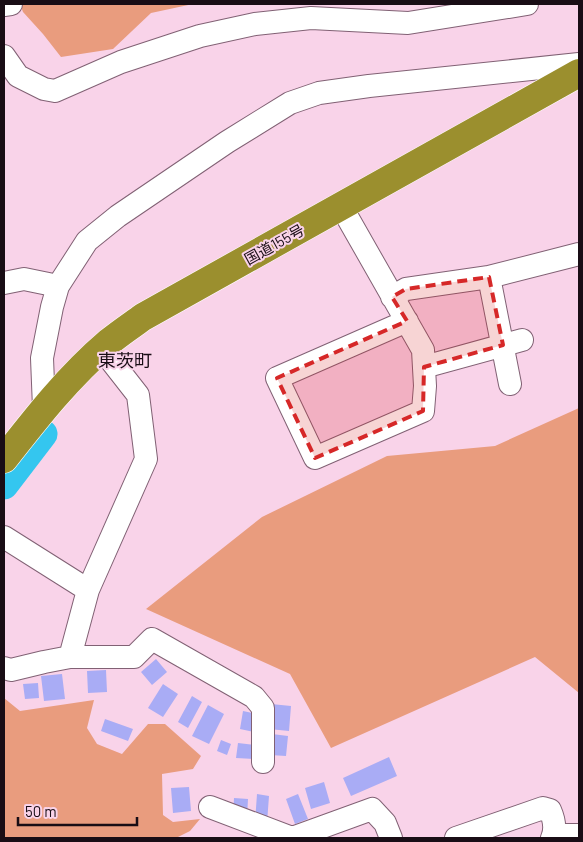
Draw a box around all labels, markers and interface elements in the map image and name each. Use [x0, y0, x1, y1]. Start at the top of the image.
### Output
street label: 国道155号 [241, 220, 307, 268]
district label: 東茨町 [98, 349, 152, 371]
scale bar [18, 794, 136, 826]
text: 50 m [25, 802, 57, 820]

